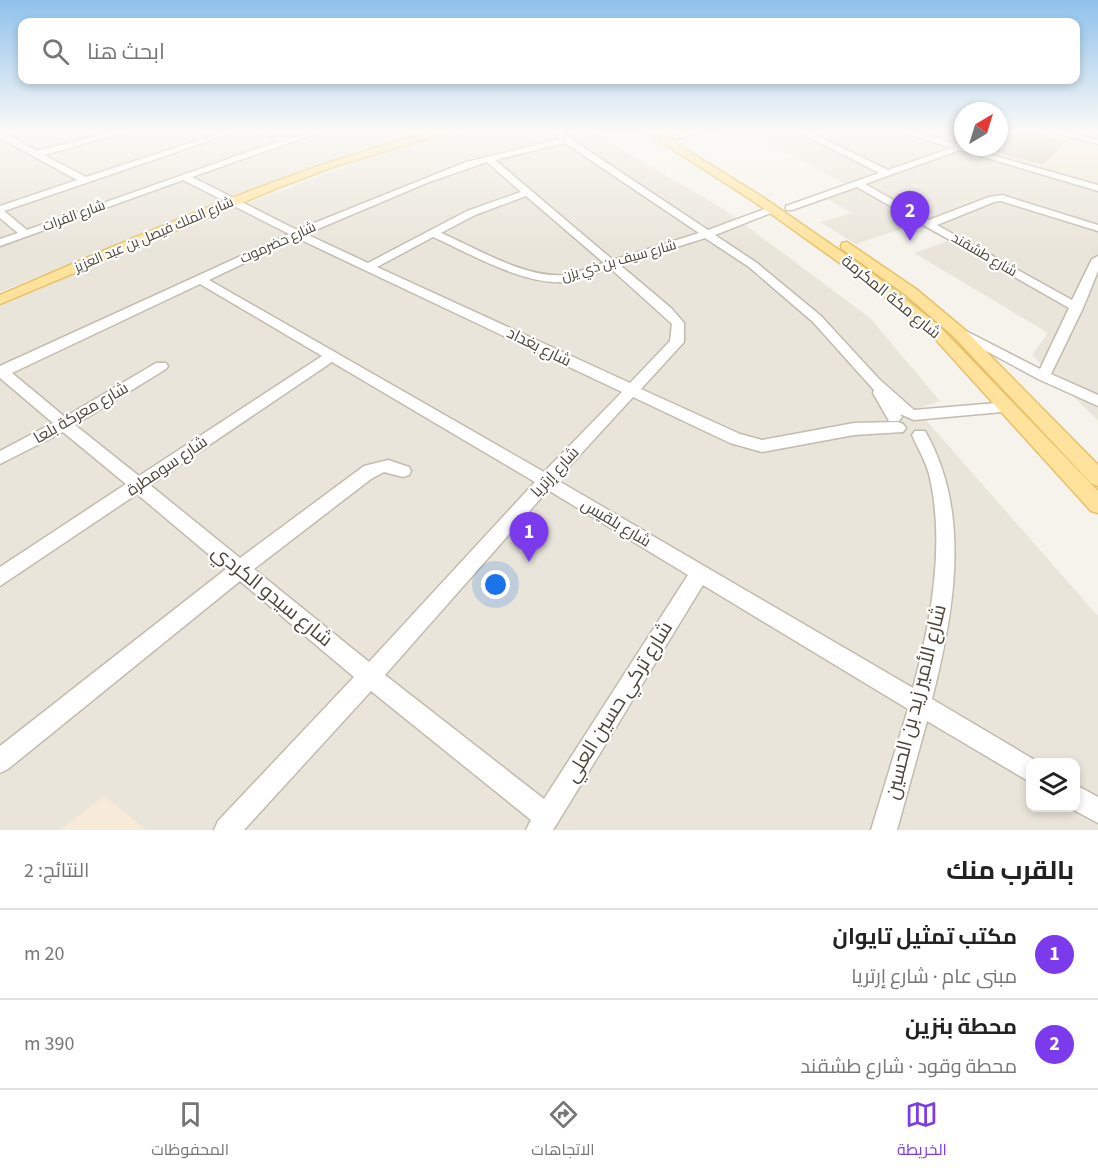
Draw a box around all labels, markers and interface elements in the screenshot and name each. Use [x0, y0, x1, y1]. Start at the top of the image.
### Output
search box [18, 18, 1080, 84]
icon: search [39, 35, 72, 68]
text: ابحث هنا [87, 36, 165, 68]
north arrow [954, 102, 1008, 156]
street label: شارع الملك فيصل بن عبد العزيز [70, 192, 237, 278]
pin: 2 [890, 192, 930, 241]
street label: شارع الفرات [40, 195, 108, 237]
street label: شارع حضرموت [237, 217, 319, 269]
street label: شارع طشقند [947, 228, 1021, 282]
street label: شارع سيف بن ذي يزن [559, 235, 679, 288]
street label: شارع مكة المكرمة [837, 250, 945, 344]
street label: شارع بغداد [503, 322, 575, 372]
street label: شارع معركة بلعا [30, 377, 132, 449]
street label: شارع سومطرة [122, 431, 212, 501]
street label: شارع إرتريا [526, 442, 584, 502]
street label: شارع بلقيس [577, 493, 655, 553]
pin: 1 [510, 512, 548, 562]
street label: شارع سيدو الكردي [205, 538, 338, 654]
your location [481, 570, 510, 599]
street label: شارع الأمير زيد بن الحسين [878, 602, 954, 802]
street label: شارع تركي حسين العلي [558, 616, 681, 788]
map controls [1026, 758, 1080, 812]
button: layers [1026, 758, 1080, 812]
text: بالقرب منك [946, 852, 1074, 889]
text: النتائج: 2 [24, 857, 89, 885]
text: مكتب تمثيل تايوان [833, 921, 1017, 953]
text: 20 m [24, 940, 64, 968]
text: 1 [1049, 940, 1060, 968]
text: مبنى عام · شارع إرتريا [851, 963, 1017, 991]
text: محطة بنزين [905, 1011, 1017, 1043]
text: 390 m [24, 1030, 74, 1058]
text: 2 [1049, 1030, 1060, 1058]
text: محطة وقود · شارع طشقند [800, 1053, 1017, 1081]
tab: المحفوظات [151, 1098, 229, 1164]
tab: الاتجاهات [531, 1098, 595, 1164]
tab: الخريطة [897, 1098, 947, 1164]

